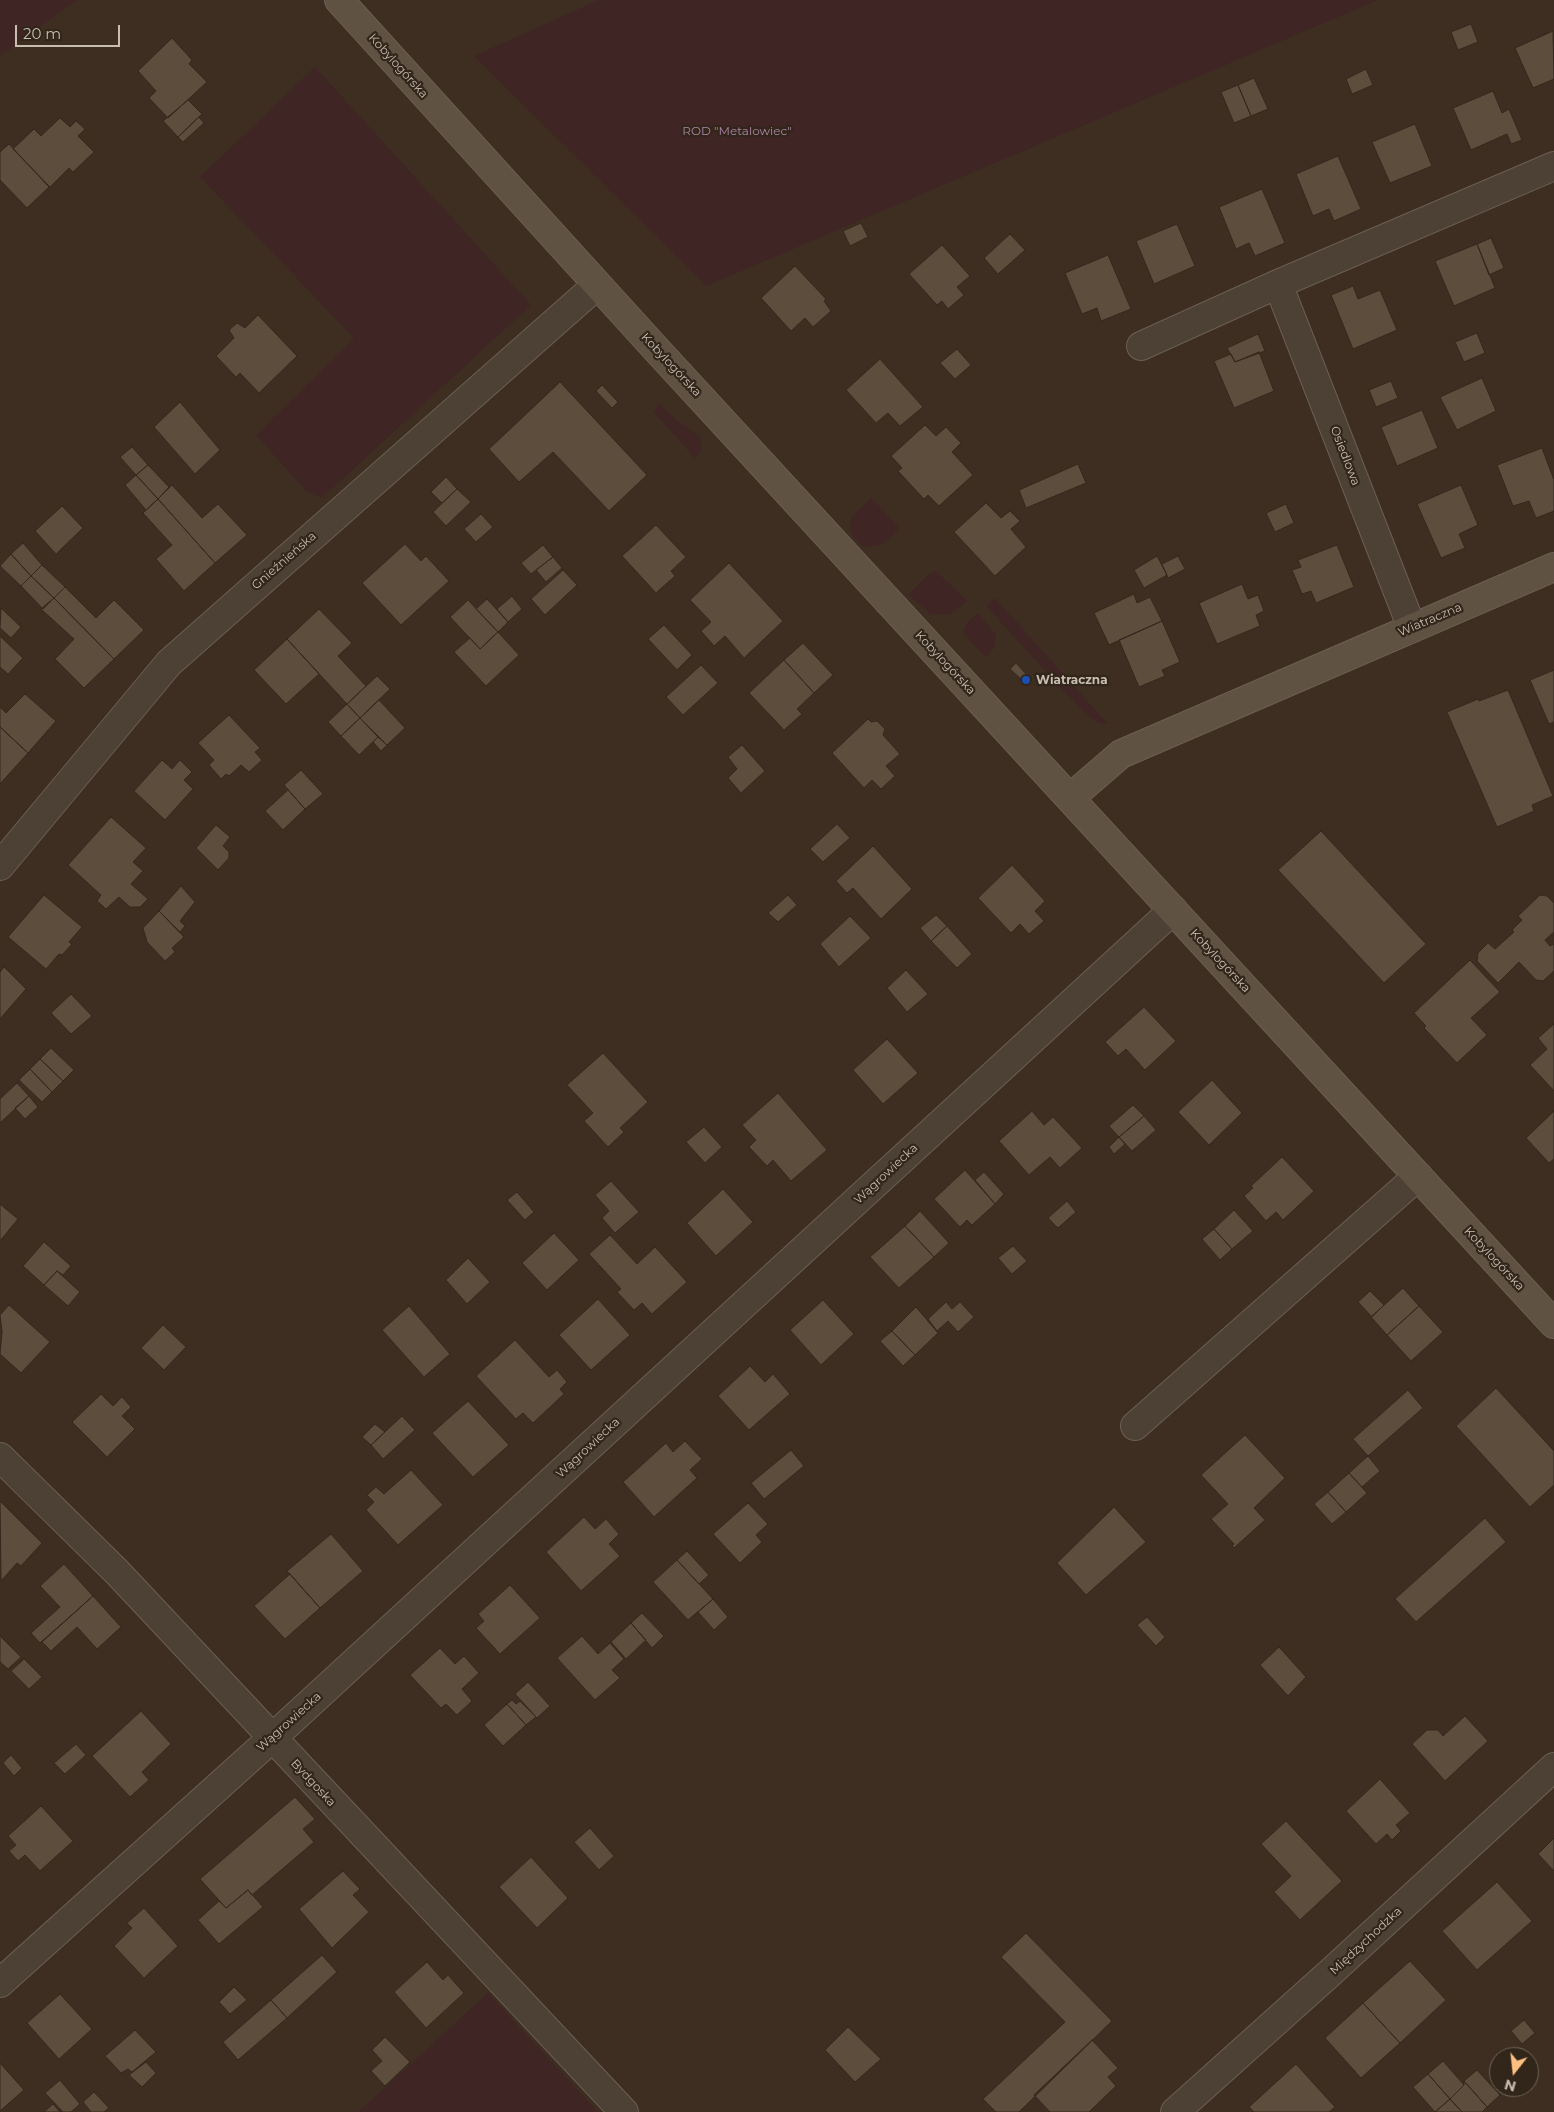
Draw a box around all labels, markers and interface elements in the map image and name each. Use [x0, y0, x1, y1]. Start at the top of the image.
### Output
scale bar [18, 15, 122, 47]
text: 20 m [23, 24, 61, 43]
street label: Kobylogórska [365, 31, 431, 101]
park label: ROD "Metalowiec" [682, 124, 792, 138]
street label: Kobylogórska [638, 330, 704, 400]
street label: Osiedlowa [1327, 424, 1363, 488]
street label: Gnieźnieńska [249, 529, 319, 593]
street label: Wiatraczna [1396, 600, 1464, 640]
street label: Kobylogórska [912, 628, 978, 698]
place label: Wiatraczna [1036, 673, 1108, 687]
marker: Wiatraczna [1020, 674, 1032, 686]
street label: Kobylogórska [1187, 926, 1253, 996]
street label: Wągrowiecka [851, 1141, 921, 1207]
street label: Kobylogórska [1461, 1224, 1527, 1294]
street label: Wągrowiecka [553, 1415, 623, 1481]
street label: Wągrowiecka [254, 1689, 324, 1755]
street label: Bydgoska [288, 1756, 338, 1810]
street label: Międzychodzka [1327, 1904, 1405, 1978]
north arrow [1489, 2047, 1539, 2097]
text: N [1502, 2075, 1518, 2096]

